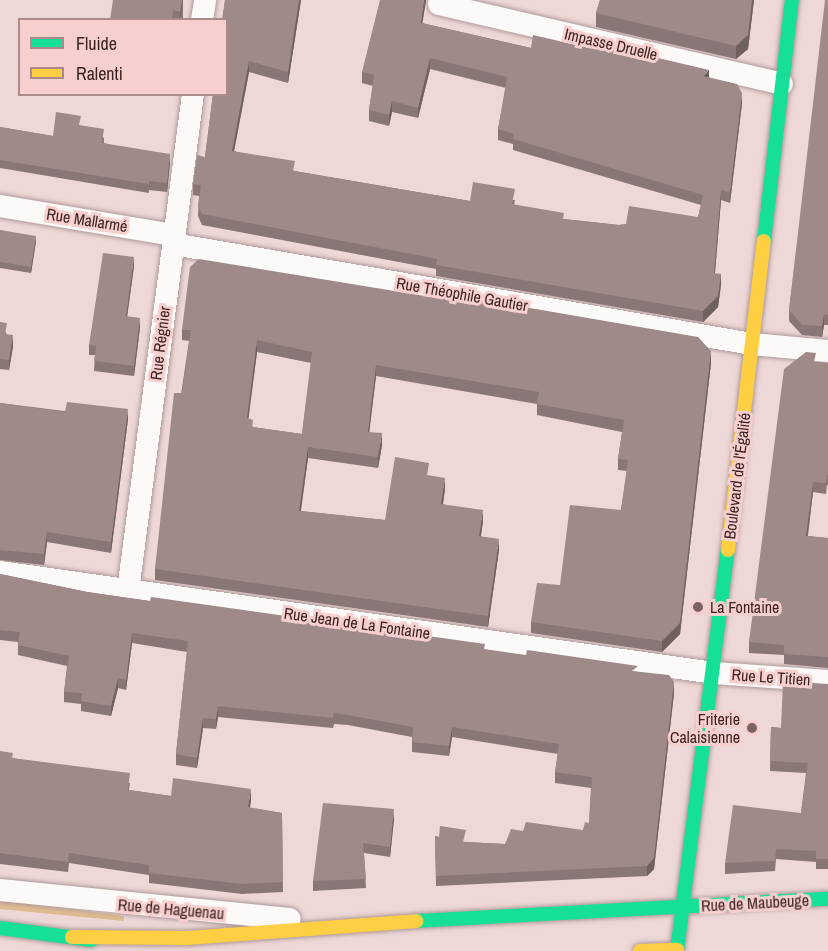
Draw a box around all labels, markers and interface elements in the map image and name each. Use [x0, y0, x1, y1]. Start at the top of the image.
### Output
legend [18, 18, 228, 96]
street label: Impasse Druelle [563, 24, 659, 64]
text: Fluide [76, 31, 117, 56]
text: Ralenti [76, 61, 123, 86]
street label: Rue Mallarmé [45, 204, 129, 236]
street label: Rue Théophile Gautier [395, 273, 529, 315]
street label: Rue Régnier [146, 305, 174, 381]
street label: Boulevard de l'Égalité [720, 412, 754, 540]
place label: La Fontaine [710, 597, 779, 617]
marker: La Fontaine [691, 600, 705, 614]
street label: Rue Jean de La Fontaine [283, 603, 431, 643]
street label: Rue Le Titien [731, 665, 811, 689]
place label: Friterie Calaisienne [670, 709, 740, 747]
marker: Friterie Calaisienne [745, 721, 759, 735]
street label: Rue de Maubeuge [701, 891, 809, 915]
street label: Rue de Haguenau [117, 895, 225, 923]

